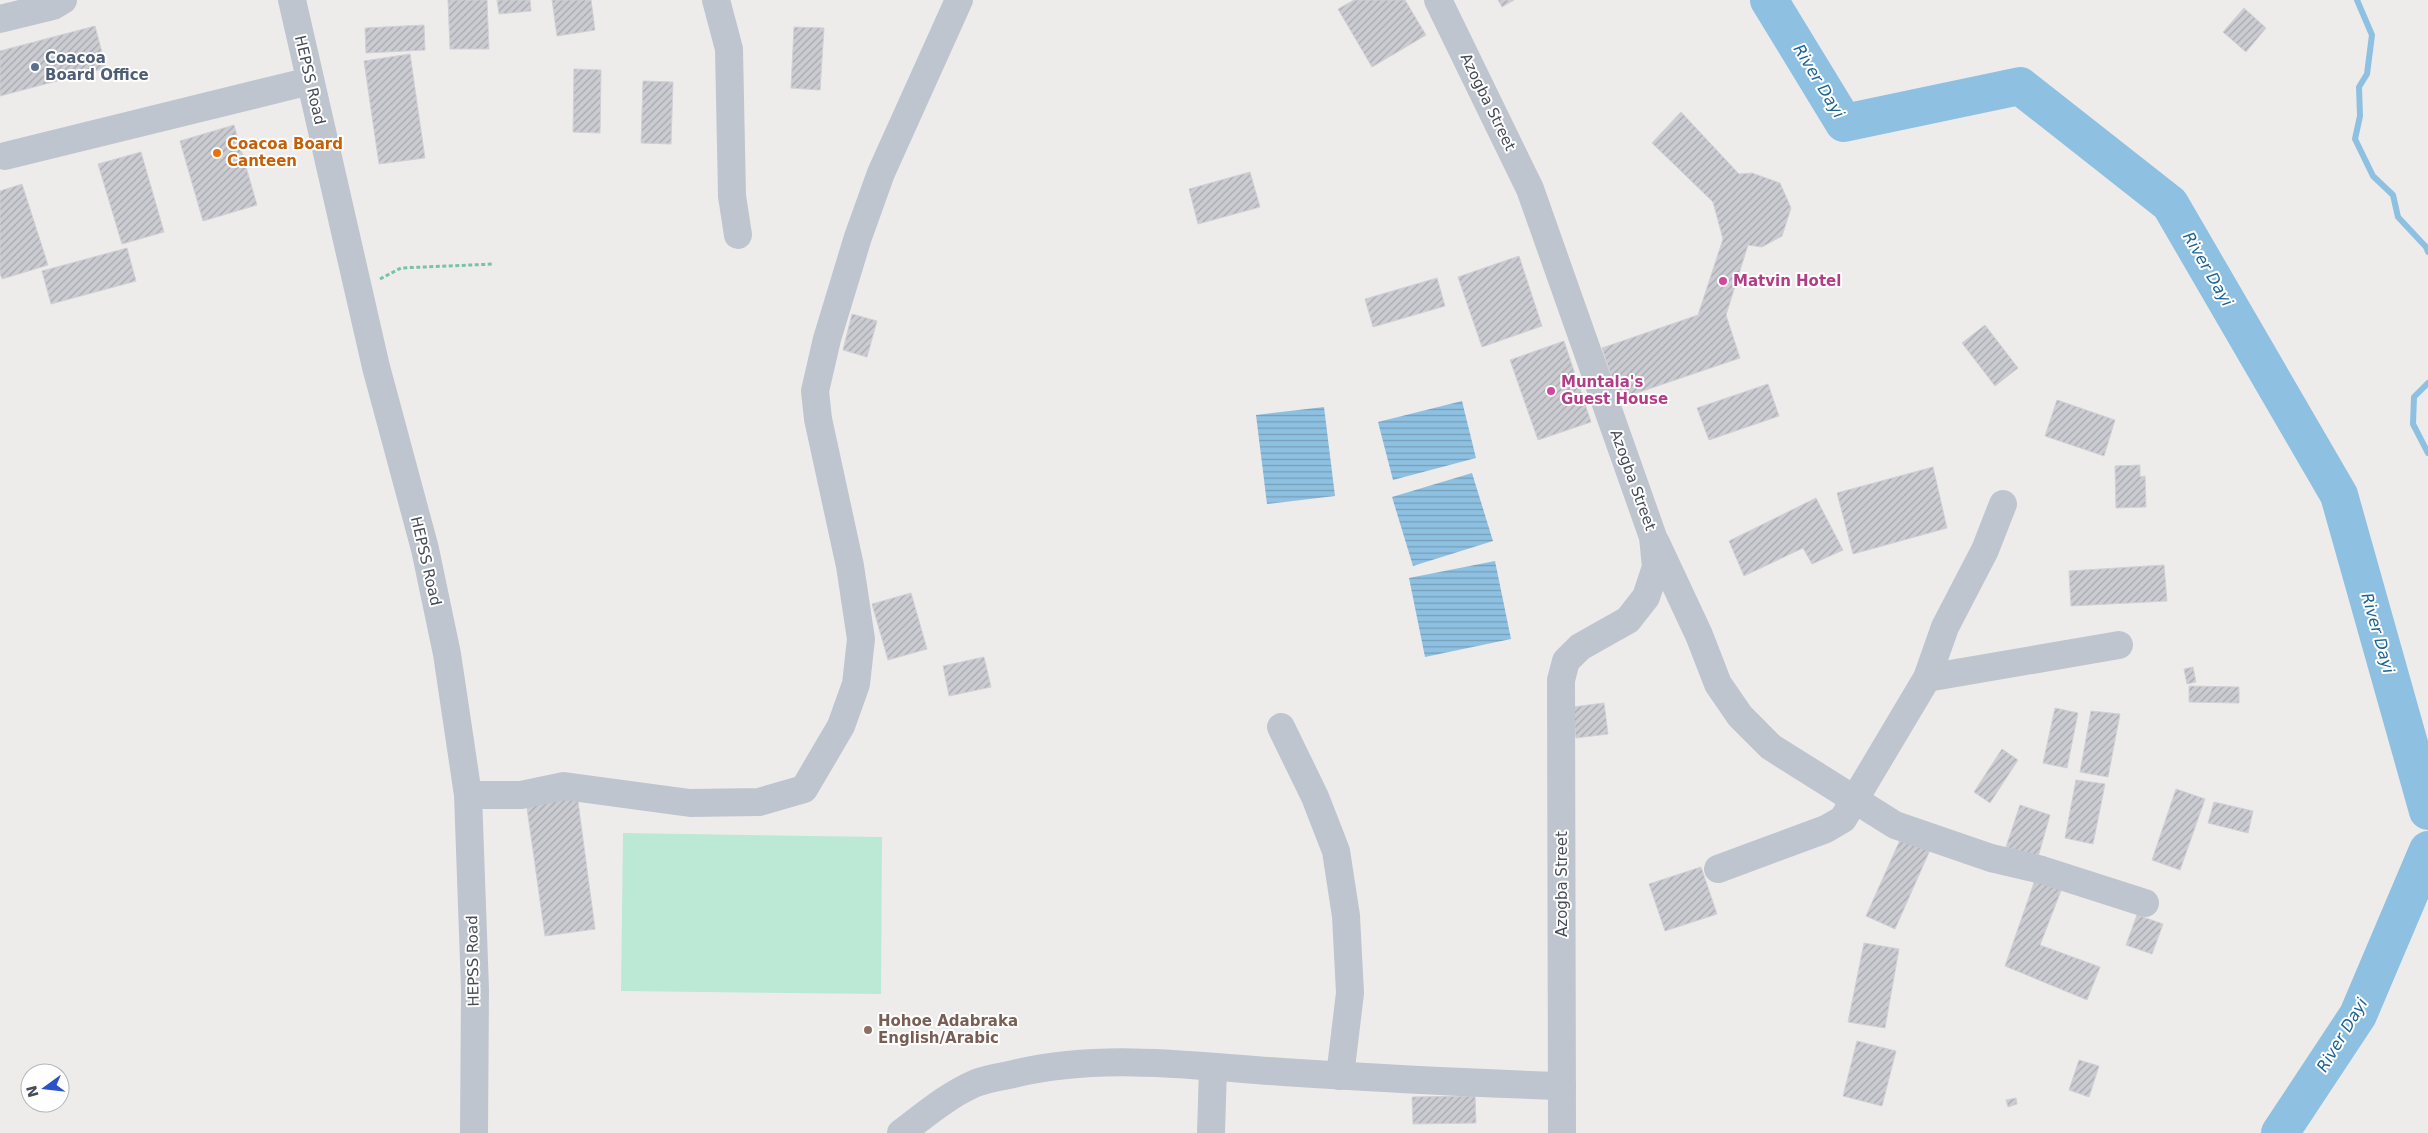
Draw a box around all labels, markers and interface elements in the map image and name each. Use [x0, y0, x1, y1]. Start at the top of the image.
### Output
street label: HEPSS Road [291, 34, 329, 126]
water label: River Dayi [1790, 41, 1849, 122]
place label: Coacoa Board Office [45, 49, 149, 84]
street label: Azogba Street [1457, 50, 1519, 154]
marker: Coacoa Board Office [29, 61, 41, 73]
place label: Coacoa Board Canteen [227, 135, 343, 170]
marker: Coacoa Board Canteen [211, 147, 223, 159]
water label: River Dayi [2179, 228, 2237, 310]
place label: Matvin Hotel [1733, 272, 1841, 290]
marker: Matvin Hotel [1717, 275, 1729, 287]
place label: Muntala's Guest House [1561, 373, 1668, 408]
marker: Muntala's Guest House [1545, 385, 1557, 397]
street label: Azogba Street [1606, 427, 1660, 533]
street label: HEPSS Road [407, 515, 445, 607]
water label: River Dayi [2357, 591, 2399, 676]
street label: Azogba Street [1553, 831, 1571, 937]
street label: HEPSS Road [463, 915, 483, 1007]
water label: River Dayi [2313, 994, 2372, 1075]
place label: Hohoe Adabraka English/Arabic [878, 1012, 1018, 1047]
marker: Hohoe Adabraka English/Arabic [862, 1024, 874, 1036]
north arrow [20, 1063, 70, 1113]
text: N [23, 1084, 42, 1099]

